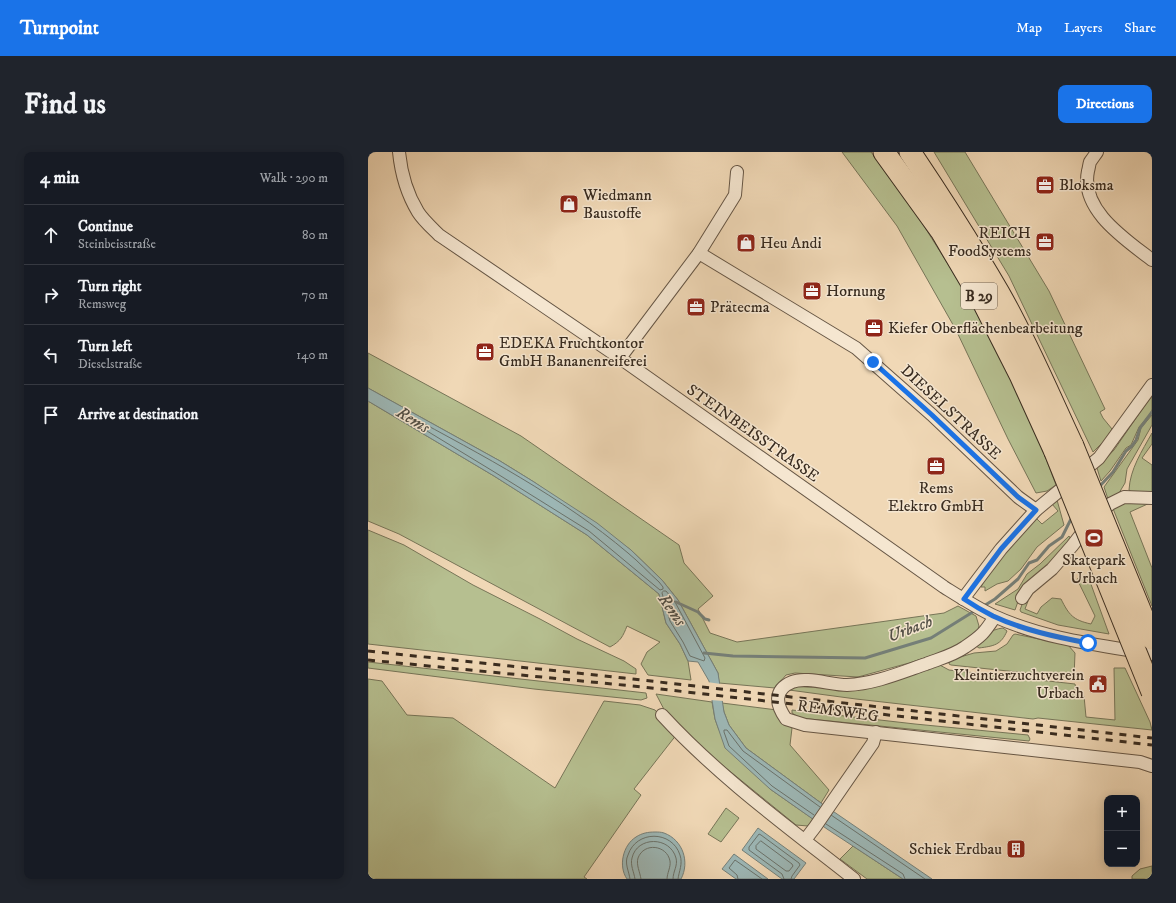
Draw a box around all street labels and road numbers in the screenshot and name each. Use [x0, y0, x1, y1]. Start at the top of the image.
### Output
road number: B 29 [961, 283, 997, 309]
street label: DIESELSTRASSE [897, 360, 1005, 464]
street label: STEINBEISSTRASSE [683, 380, 823, 486]
street label: REMSWEG [796, 695, 880, 727]

